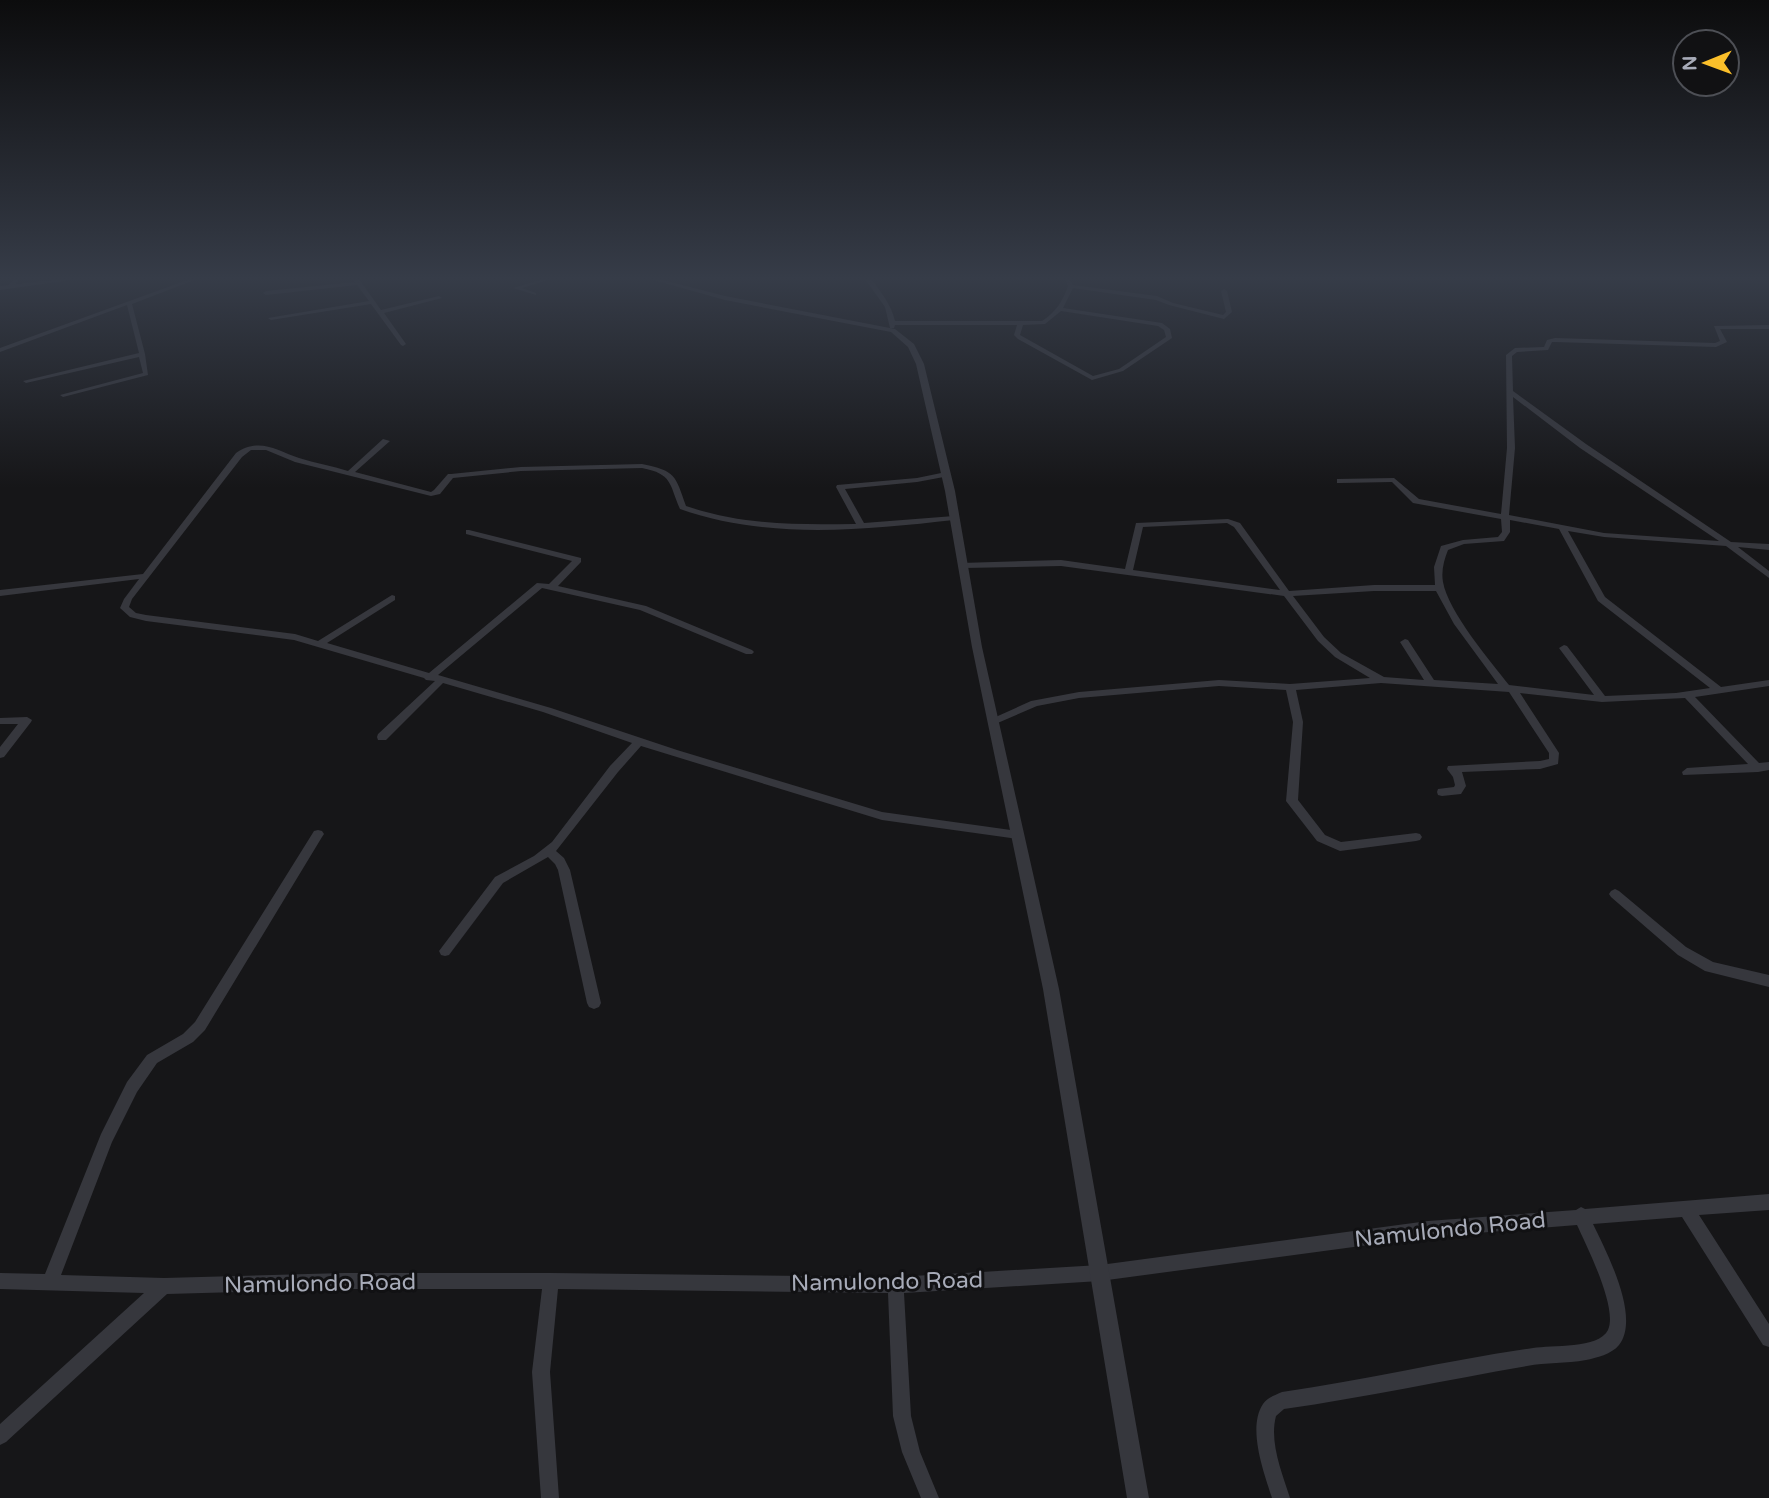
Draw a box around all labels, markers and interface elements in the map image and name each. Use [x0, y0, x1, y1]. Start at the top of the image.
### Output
north arrow [1671, 28, 1741, 98]
text: N [1679, 55, 1701, 71]
street label: Namulondo Road [1353, 1206, 1547, 1254]
street label: Namulondo Road [791, 1266, 983, 1298]
street label: Namulondo Road [224, 1268, 416, 1300]

